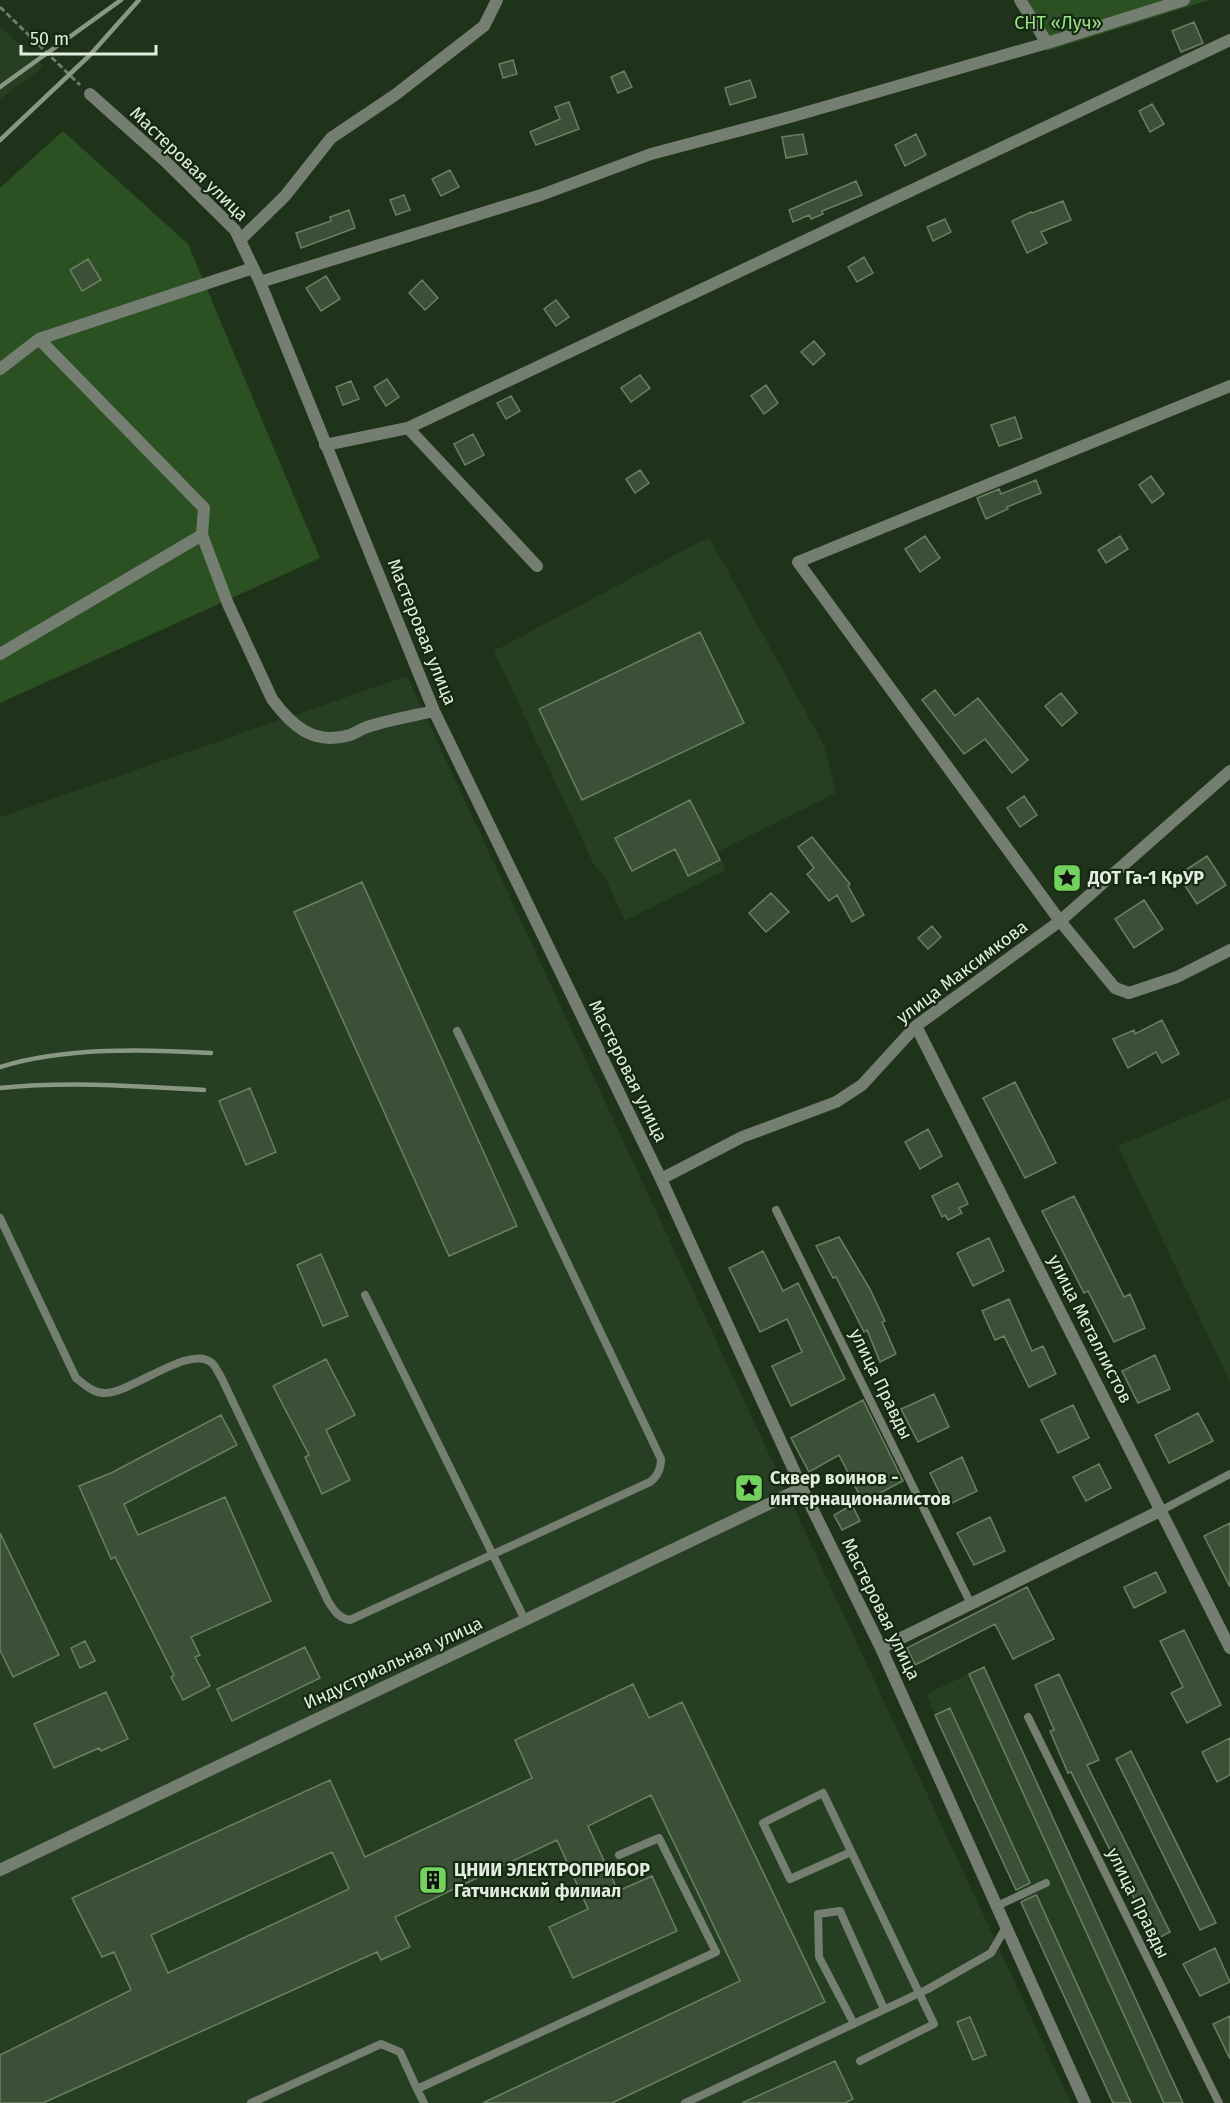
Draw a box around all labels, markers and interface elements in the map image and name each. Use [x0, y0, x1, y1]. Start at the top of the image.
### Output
park label: СНТ «Луч» [1014, 12, 1102, 34]
scale bar [21, 18, 156, 56]
text: 50 m [30, 28, 69, 50]
street label: Мастеровая улица [125, 102, 253, 226]
street label: Мастеровая улица [383, 556, 461, 708]
place icon: ДОТ Га-1 КрУР [1051, 862, 1083, 894]
place label: ДОТ Га-1 КрУР [1087, 867, 1204, 889]
street label: улица Максимкова [892, 915, 1032, 1029]
street label: Мастеровая улица [584, 996, 672, 1146]
street label: улица Металлистов [1043, 1251, 1137, 1407]
street label: улица Правды [845, 1325, 917, 1443]
place label: Сквер воинов - интернационалистов [770, 1467, 951, 1510]
place icon: Сквер воинов - интернационалистов [733, 1472, 765, 1504]
street label: Мастеровая улица [837, 1534, 925, 1684]
street label: Индустриальная улица [300, 1612, 486, 1714]
street label: улица Правды [1102, 1844, 1174, 1962]
place label: ЦНИИ ЭЛЕКТРОПРИБОР Гатчинский филиал [454, 1859, 650, 1902]
building icon: ЦНИИ ЭЛЕКТРОПРИБОР Гатчинский филиал [417, 1864, 449, 1896]

